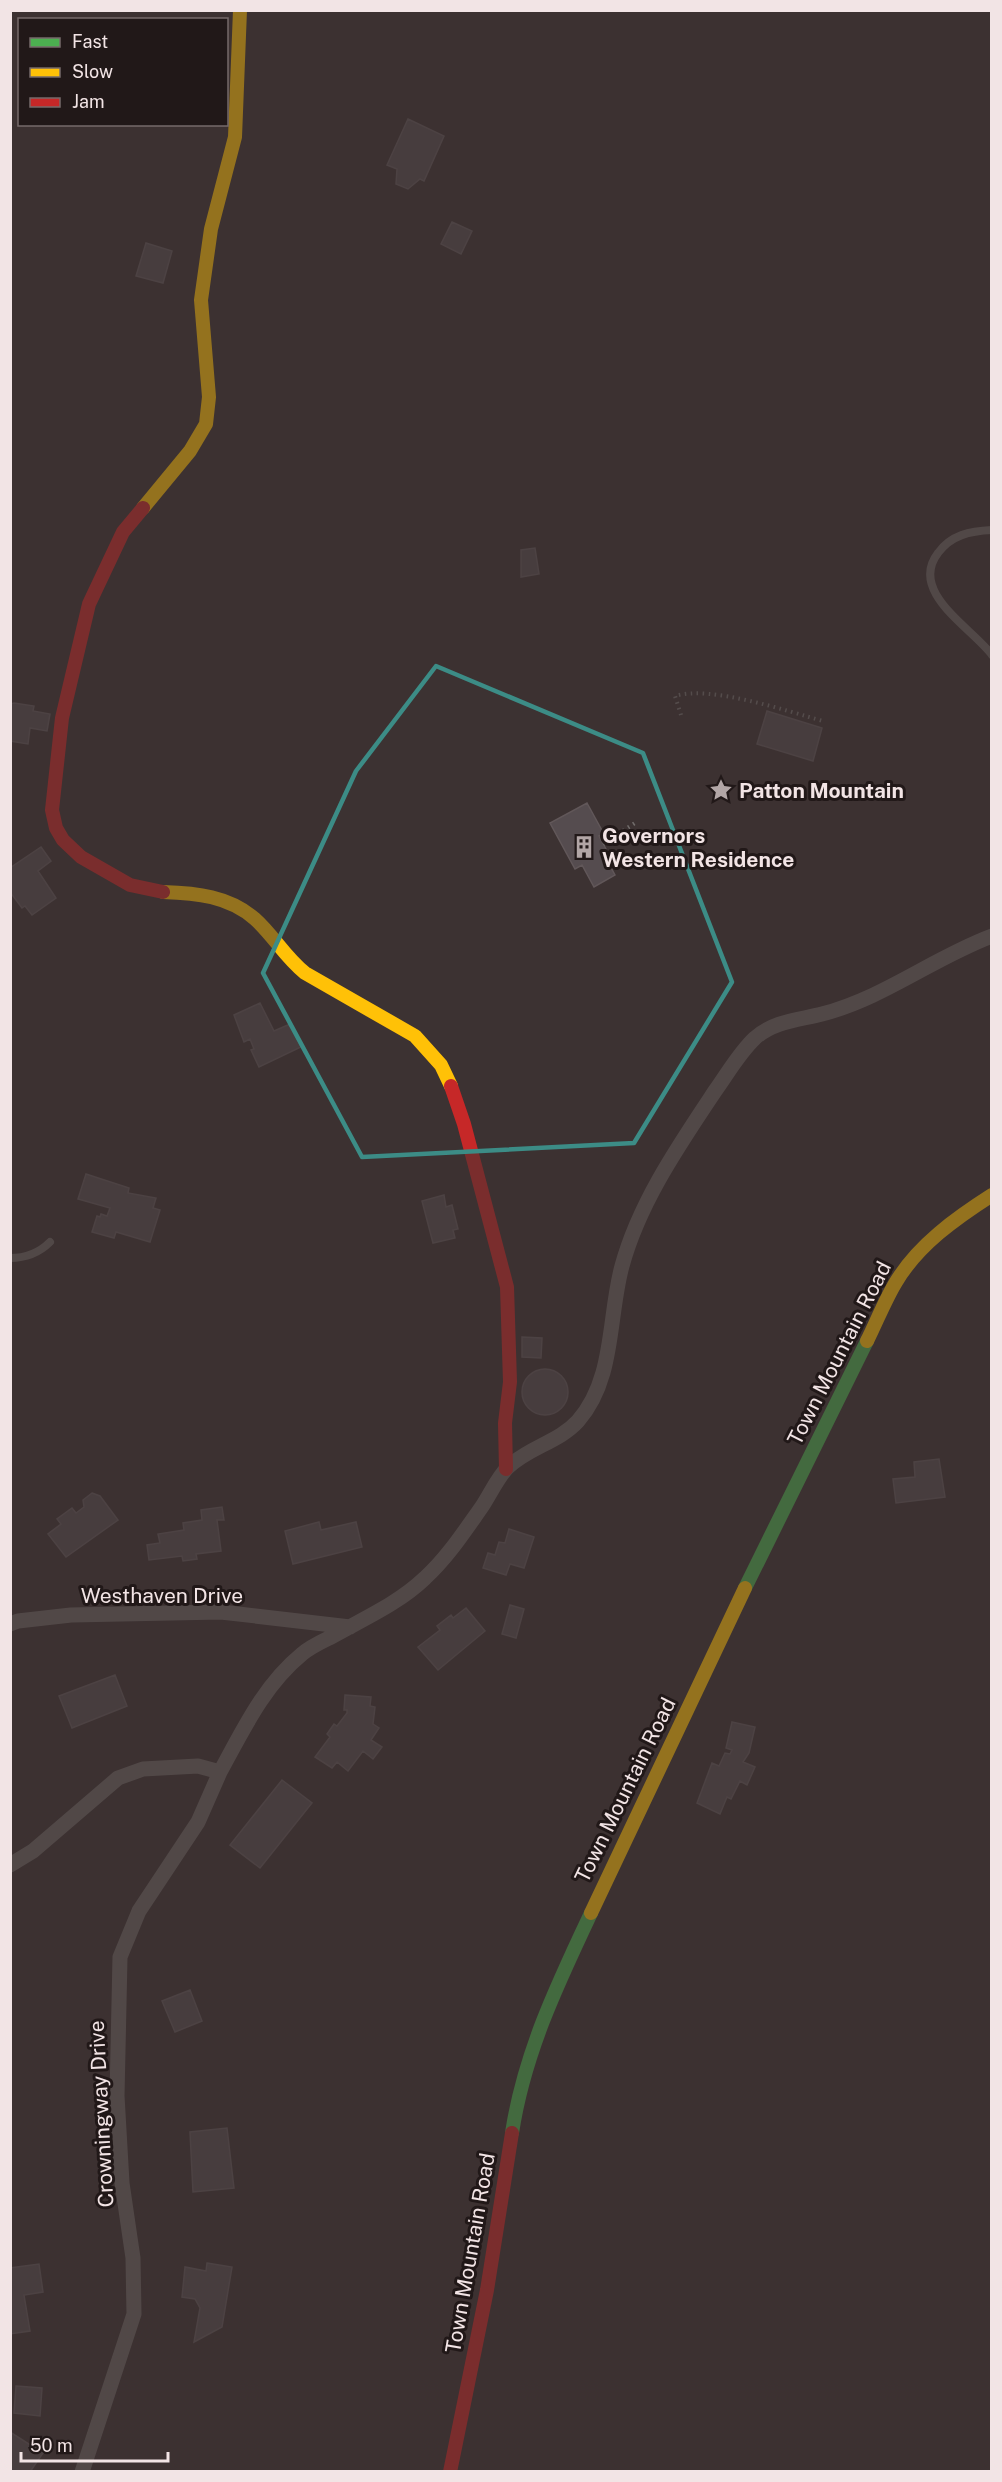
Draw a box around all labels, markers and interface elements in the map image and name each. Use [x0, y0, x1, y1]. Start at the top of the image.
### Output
legend [18, 18, 228, 126]
text: Fast [72, 31, 108, 52]
text: Slow [72, 61, 113, 82]
text: Jam [72, 91, 105, 112]
place icon: Patton Mountain [708, 777, 734, 803]
place label: Patton Mountain [739, 778, 904, 803]
place label: Governors Western Residence [602, 823, 794, 872]
building icon: Governors Western Residence [571, 834, 597, 860]
street label: Town Mountain Road [782, 1257, 896, 1449]
street label: Westhaven Drive [81, 1583, 243, 1608]
street label: Town Mountain Road [569, 1693, 681, 1887]
street label: Crowningway Drive [84, 2020, 118, 2208]
street label: Town Mountain Road [440, 2151, 500, 2355]
scale bar [21, 2425, 168, 2463]
text: 50 m [30, 2435, 73, 2456]

